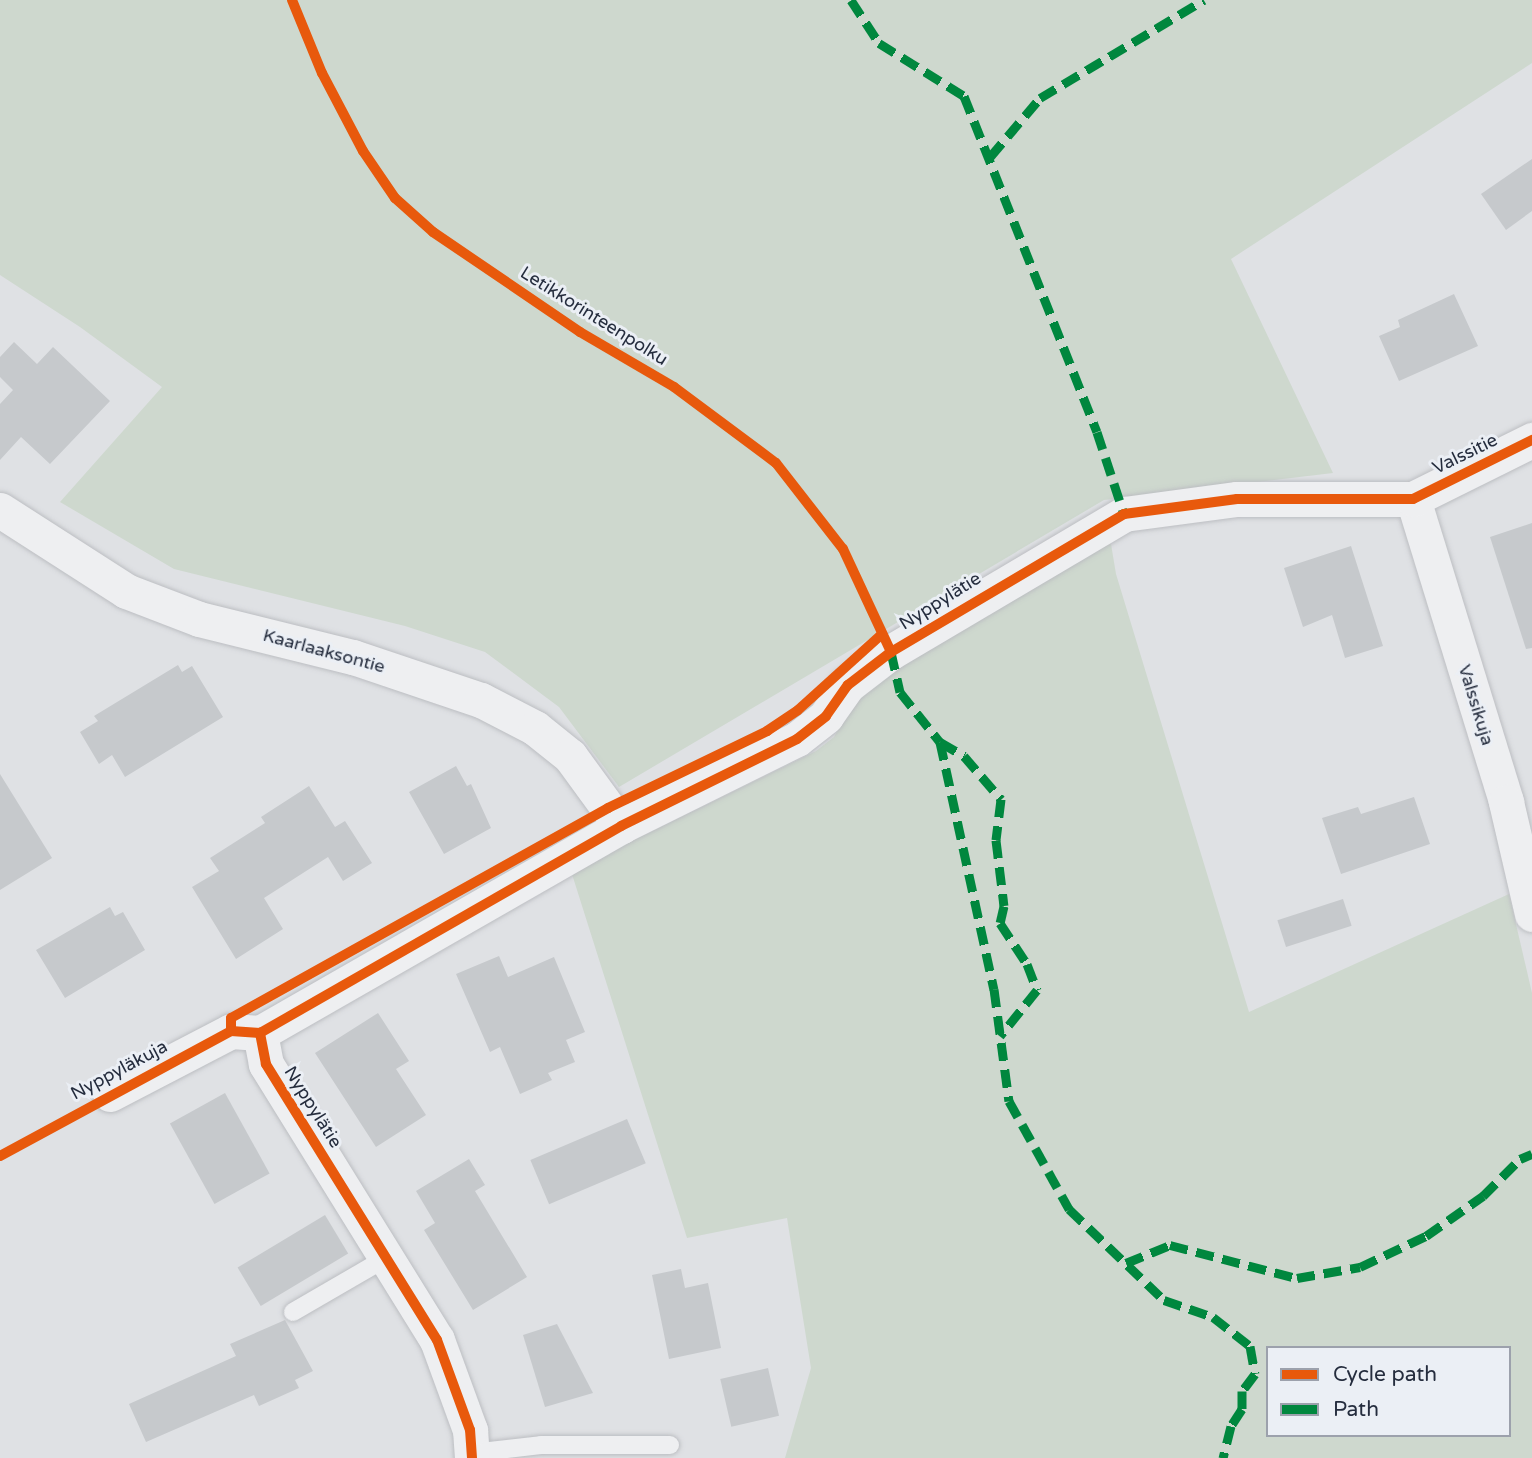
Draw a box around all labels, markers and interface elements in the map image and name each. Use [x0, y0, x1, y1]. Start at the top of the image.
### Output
street label: Letikkorinteenpolku [516, 262, 672, 370]
street label: Valssitie [1429, 429, 1501, 479]
street label: Nyppylätie [895, 567, 985, 635]
street label: Kaarlaaksontie [261, 624, 387, 678]
street label: Valssikuja [1453, 662, 1499, 748]
street label: Nyppyläkuja [67, 1036, 171, 1104]
street label: Nyppylätie [279, 1062, 347, 1152]
legend [1266, 1346, 1511, 1437]
text: Cycle path [1333, 1362, 1437, 1387]
text: Path [1333, 1397, 1379, 1422]

